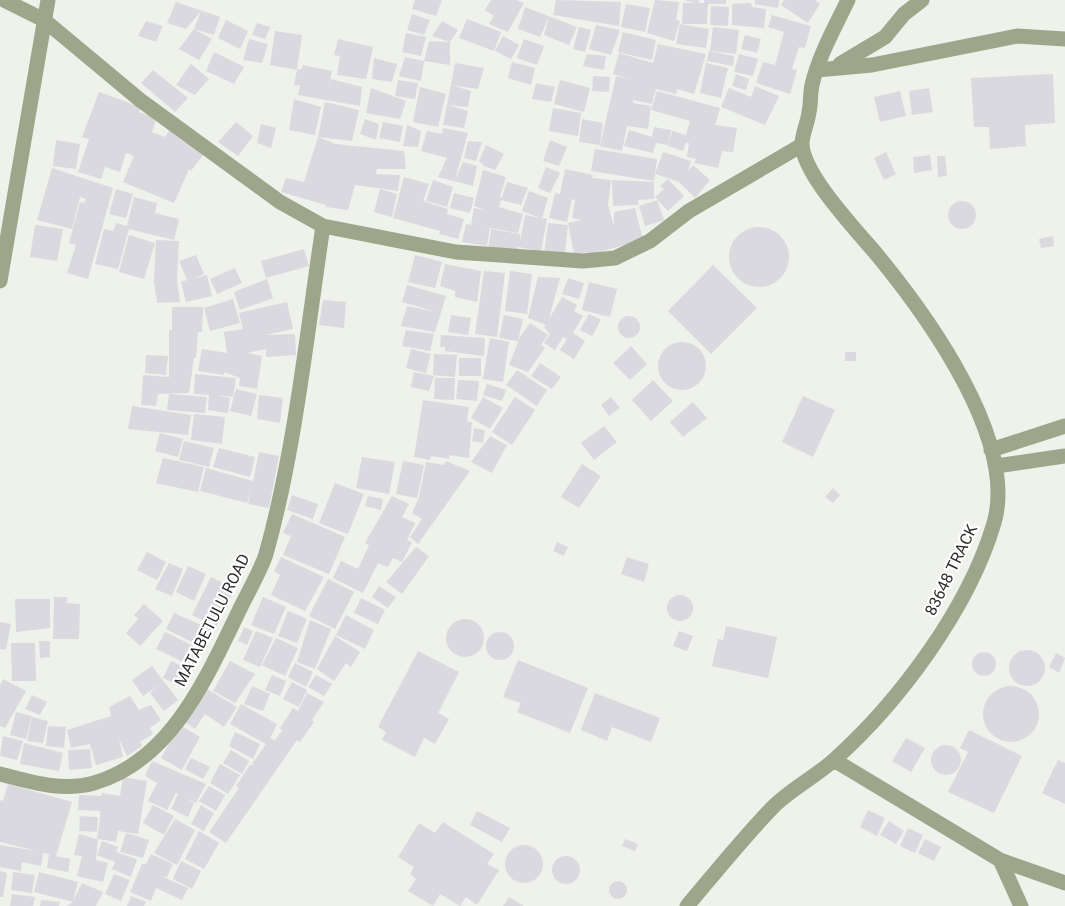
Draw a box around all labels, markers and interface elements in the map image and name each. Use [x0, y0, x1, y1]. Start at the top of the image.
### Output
street label: 83648 TRACK [921, 521, 982, 619]
street label: MATABETULU ROAD [170, 551, 254, 689]

